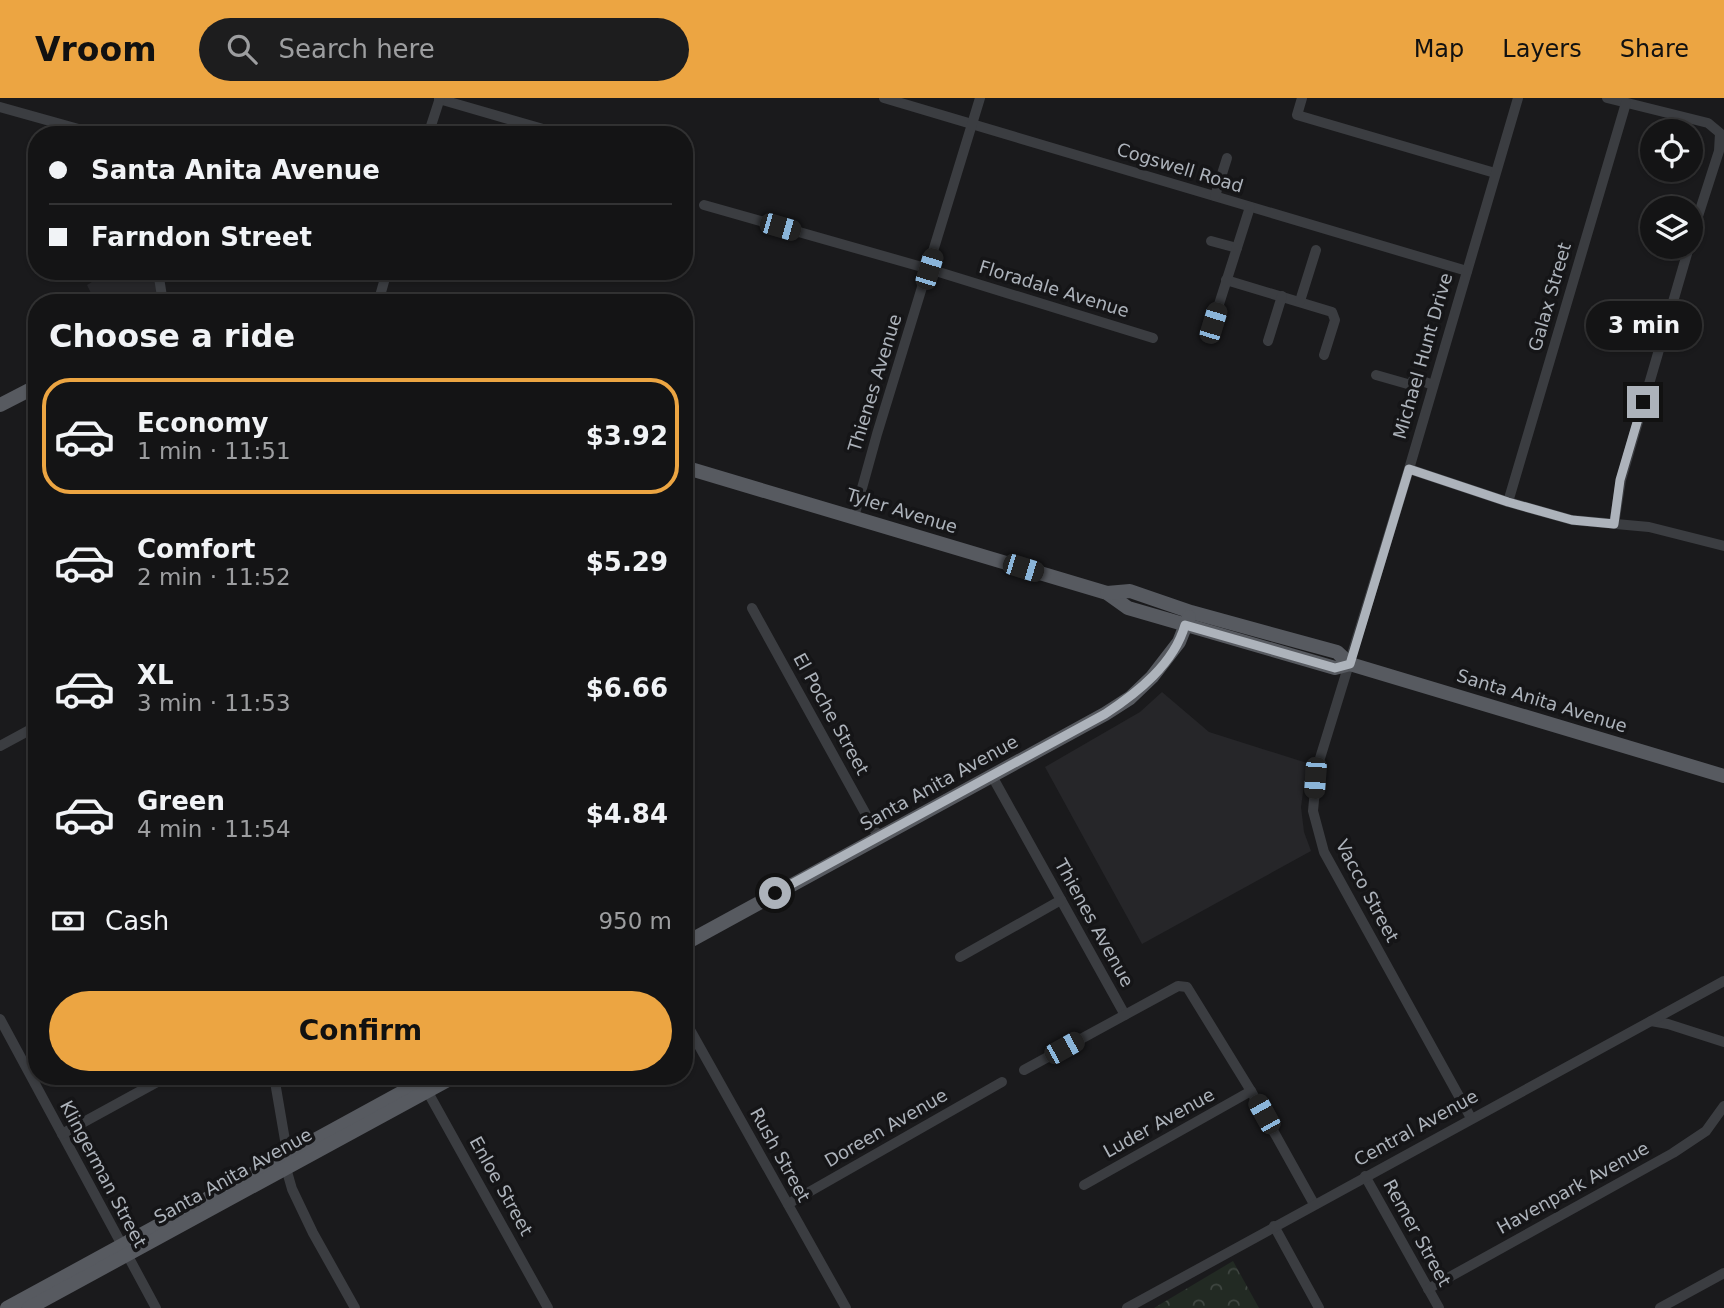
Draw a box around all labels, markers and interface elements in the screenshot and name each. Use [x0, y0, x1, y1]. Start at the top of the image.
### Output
search box [199, 18, 689, 81]
text: Vroom [35, 30, 157, 69]
icon: search [223, 30, 261, 68]
text: Search here [279, 34, 435, 64]
text: Map [1414, 35, 1464, 63]
text: Layers [1502, 35, 1582, 63]
text: Share [1620, 35, 1689, 63]
map controls [1640, 119, 1703, 259]
button: locate [1640, 119, 1703, 182]
street label: Cogswell Road [1114, 138, 1246, 197]
text: Santa Anita Avenue [91, 155, 380, 185]
button: layers [1640, 196, 1703, 259]
car [757, 211, 804, 243]
text: Farndon Street [91, 222, 312, 252]
street label: Galax Street [1524, 240, 1575, 354]
car [913, 246, 946, 292]
street label: Floradale Avenue [977, 256, 1132, 321]
street label: Michael Hunt Drive [1389, 270, 1456, 441]
car [1197, 300, 1230, 346]
callout: 3 min [1585, 300, 1701, 350]
street label: Thienes Avenue [843, 311, 905, 455]
text: 3 min [1608, 312, 1680, 338]
text: Choose a ride [49, 317, 295, 355]
route end [1627, 386, 1659, 418]
icon: car [53, 405, 116, 468]
text: Economy [137, 408, 268, 438]
text: $3.92 [586, 421, 668, 451]
text: 1 min · 11:51 [137, 438, 291, 464]
street label: Tyler Avenue [843, 483, 960, 537]
icon: car [53, 531, 116, 594]
text: Comfort [137, 534, 255, 564]
text: $5.29 [586, 547, 668, 577]
car [1000, 552, 1047, 584]
text: 2 min · 11:52 [137, 564, 291, 590]
street label: El Poche Street [789, 649, 874, 778]
icon: car [53, 657, 116, 720]
text: XL [137, 660, 174, 690]
street label: Santa Anita Avenue [1454, 665, 1630, 736]
text: $6.66 [586, 673, 668, 703]
text: 3 min · 11:53 [137, 690, 291, 716]
street label: Santa Anita Avenue [856, 730, 1021, 835]
car [1304, 756, 1327, 800]
icon: car [53, 783, 116, 846]
text: Green [137, 786, 225, 816]
text: $4.84 [586, 799, 668, 829]
text: 4 min · 11:54 [137, 816, 291, 842]
street label: Vacco Street [1332, 836, 1403, 946]
street label: Thienes Avenue [1050, 854, 1138, 990]
route start [759, 877, 791, 909]
icon: cash [49, 902, 87, 940]
text: Cash [105, 906, 169, 936]
text: 950 m [598, 908, 672, 934]
button: Confirm [49, 991, 672, 1071]
car [1041, 1029, 1088, 1067]
street label: Luder Avenue [1100, 1083, 1218, 1162]
street label: Doreen Avenue [821, 1084, 951, 1171]
street label: Central Avenue [1350, 1085, 1481, 1170]
car [1245, 1091, 1284, 1137]
street label: Klingerman Street [56, 1097, 151, 1251]
street label: Rush Street [746, 1104, 815, 1205]
street label: Santa Anita Avenue [150, 1123, 315, 1228]
street label: Enloe Street [466, 1132, 537, 1239]
street label: Havenpark Avenue [1493, 1137, 1652, 1238]
street label: Remer Street [1379, 1176, 1456, 1290]

